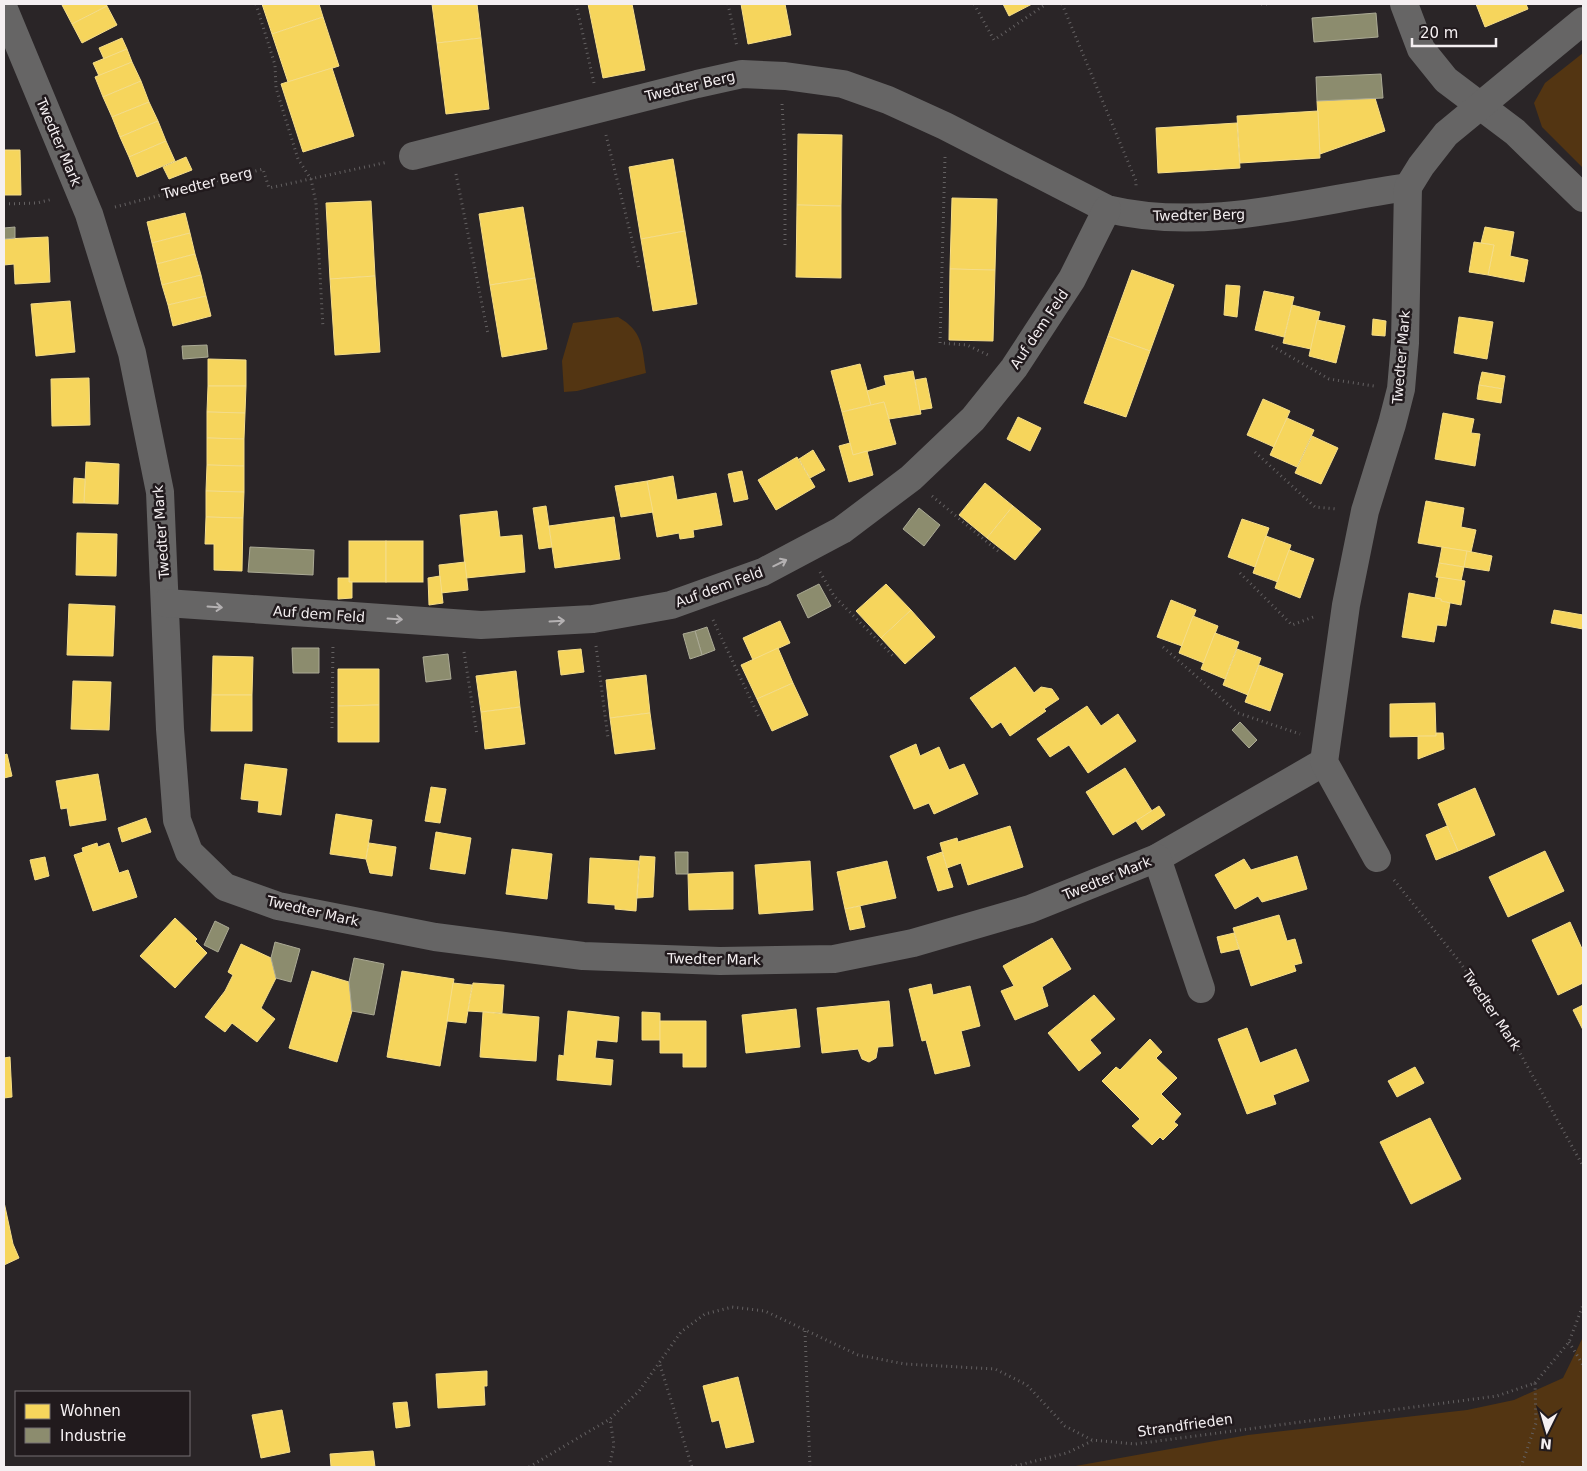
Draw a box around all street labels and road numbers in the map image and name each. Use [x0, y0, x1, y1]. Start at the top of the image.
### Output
street label: Twedter Berg [642, 68, 737, 104]
street label: Twedter Mark [33, 95, 85, 189]
street label: Twedter Berg [159, 164, 254, 202]
street label: Twedter Berg [1152, 206, 1245, 224]
street label: Auf dem Feld [1007, 286, 1071, 372]
street label: Twedter Mark [1389, 309, 1413, 406]
street label: Twedter Mark [150, 484, 172, 580]
street label: Auf dem Feld [673, 564, 765, 610]
street label: Auf dem Feld [273, 603, 365, 625]
street label: Twedter Mark [1059, 853, 1154, 903]
street label: Twedter Mark [264, 892, 361, 930]
street label: Twedter Mark [666, 950, 762, 968]
street label: Twedter Mark [1459, 966, 1525, 1054]
street label: Strandfrieden [1136, 1410, 1234, 1440]

